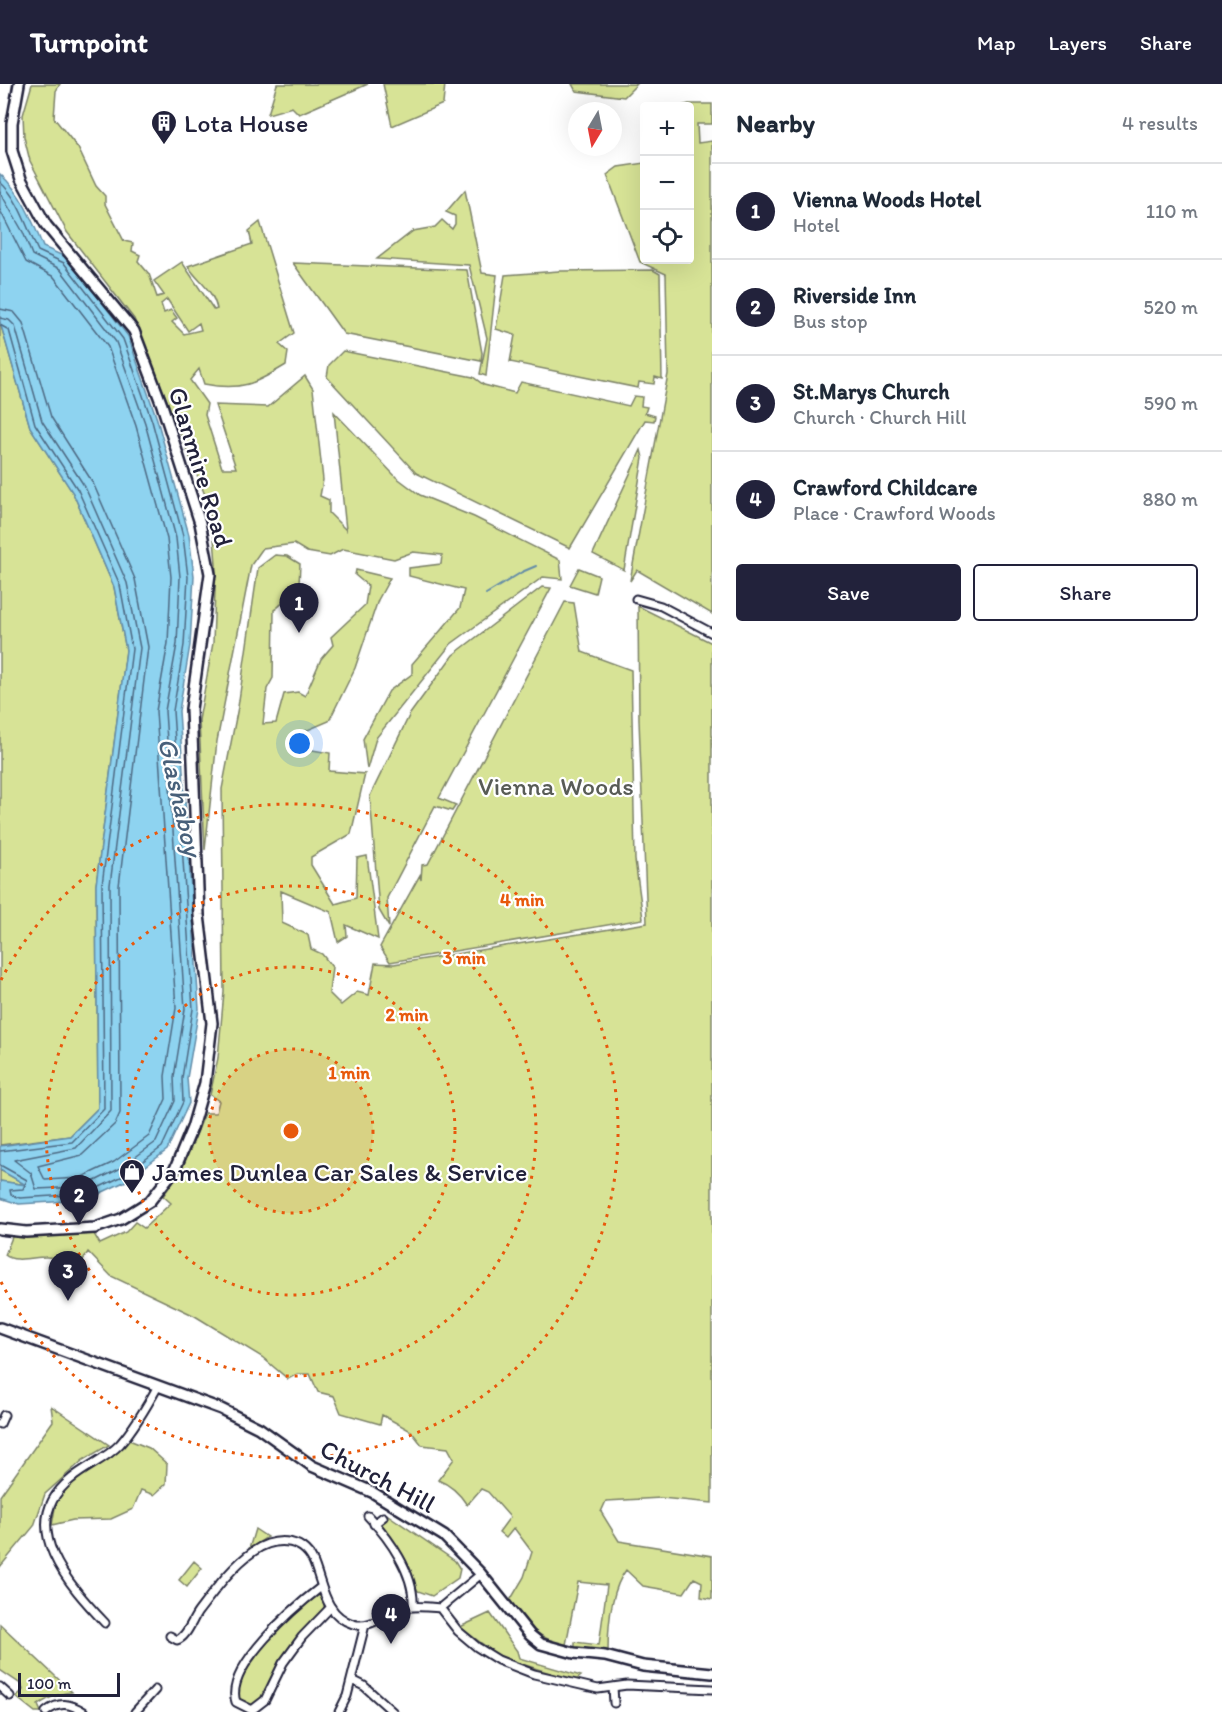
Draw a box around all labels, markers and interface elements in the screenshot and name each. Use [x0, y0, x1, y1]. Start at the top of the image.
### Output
text: Turnpoint [30, 25, 148, 59]
text: Map [977, 30, 1016, 55]
text: Layers [1049, 30, 1107, 55]
text: Share [1140, 30, 1192, 55]
north arrow [568, 102, 622, 156]
map controls [640, 102, 694, 264]
button: + [640, 102, 694, 156]
place label: Lota House [184, 107, 308, 139]
text: Nearby [736, 107, 815, 139]
building icon: Lota House [149, 108, 179, 146]
text: 4 results [1122, 111, 1198, 135]
button: − [640, 156, 694, 210]
text: Vienna Woods Hotel [793, 186, 981, 213]
text: 1 [751, 199, 760, 223]
text: 110 m [1146, 199, 1198, 223]
button: locate [640, 210, 694, 264]
text: Hotel [793, 213, 840, 237]
text: Riverside Inn [793, 282, 916, 309]
text: 2 [750, 295, 761, 319]
text: 520 m [1143, 295, 1198, 319]
text: Bus stop [793, 309, 868, 333]
text: St.Marys Church [793, 378, 950, 405]
street label: Glanmire Road [162, 383, 241, 551]
text: 3 [750, 391, 761, 415]
text: 590 m [1143, 391, 1198, 415]
text: Church · Church Hill [793, 405, 966, 429]
text: Crawford Childcare [793, 474, 978, 501]
text: 4 [749, 487, 762, 511]
text: 880 m [1142, 487, 1198, 511]
text: Place · Crawford Woods [793, 501, 996, 525]
button: Save [736, 564, 961, 621]
button: Share [973, 564, 1198, 621]
pin: 1 [280, 584, 318, 633]
your location [285, 729, 314, 758]
water label: Glashaboy [151, 735, 211, 863]
park label: Vienna Woods [478, 770, 634, 802]
text: 4 min [500, 889, 545, 911]
text: 3 min [442, 947, 486, 969]
text: 2 min [386, 1004, 429, 1026]
text: 1 min [328, 1062, 370, 1084]
centre of rings [281, 1121, 301, 1141]
place label: James Dunlea Car Sales & Service [152, 1156, 527, 1188]
shop icon: James Dunlea Car Sales & Service [117, 1157, 147, 1195]
pin: 2 [60, 1176, 98, 1225]
pin: 3 [48, 1252, 88, 1301]
street label: Church Hill [315, 1432, 441, 1520]
pin: 4 [372, 1594, 410, 1644]
scale bar [18, 1670, 120, 1698]
text: 100 m [27, 1674, 71, 1693]

